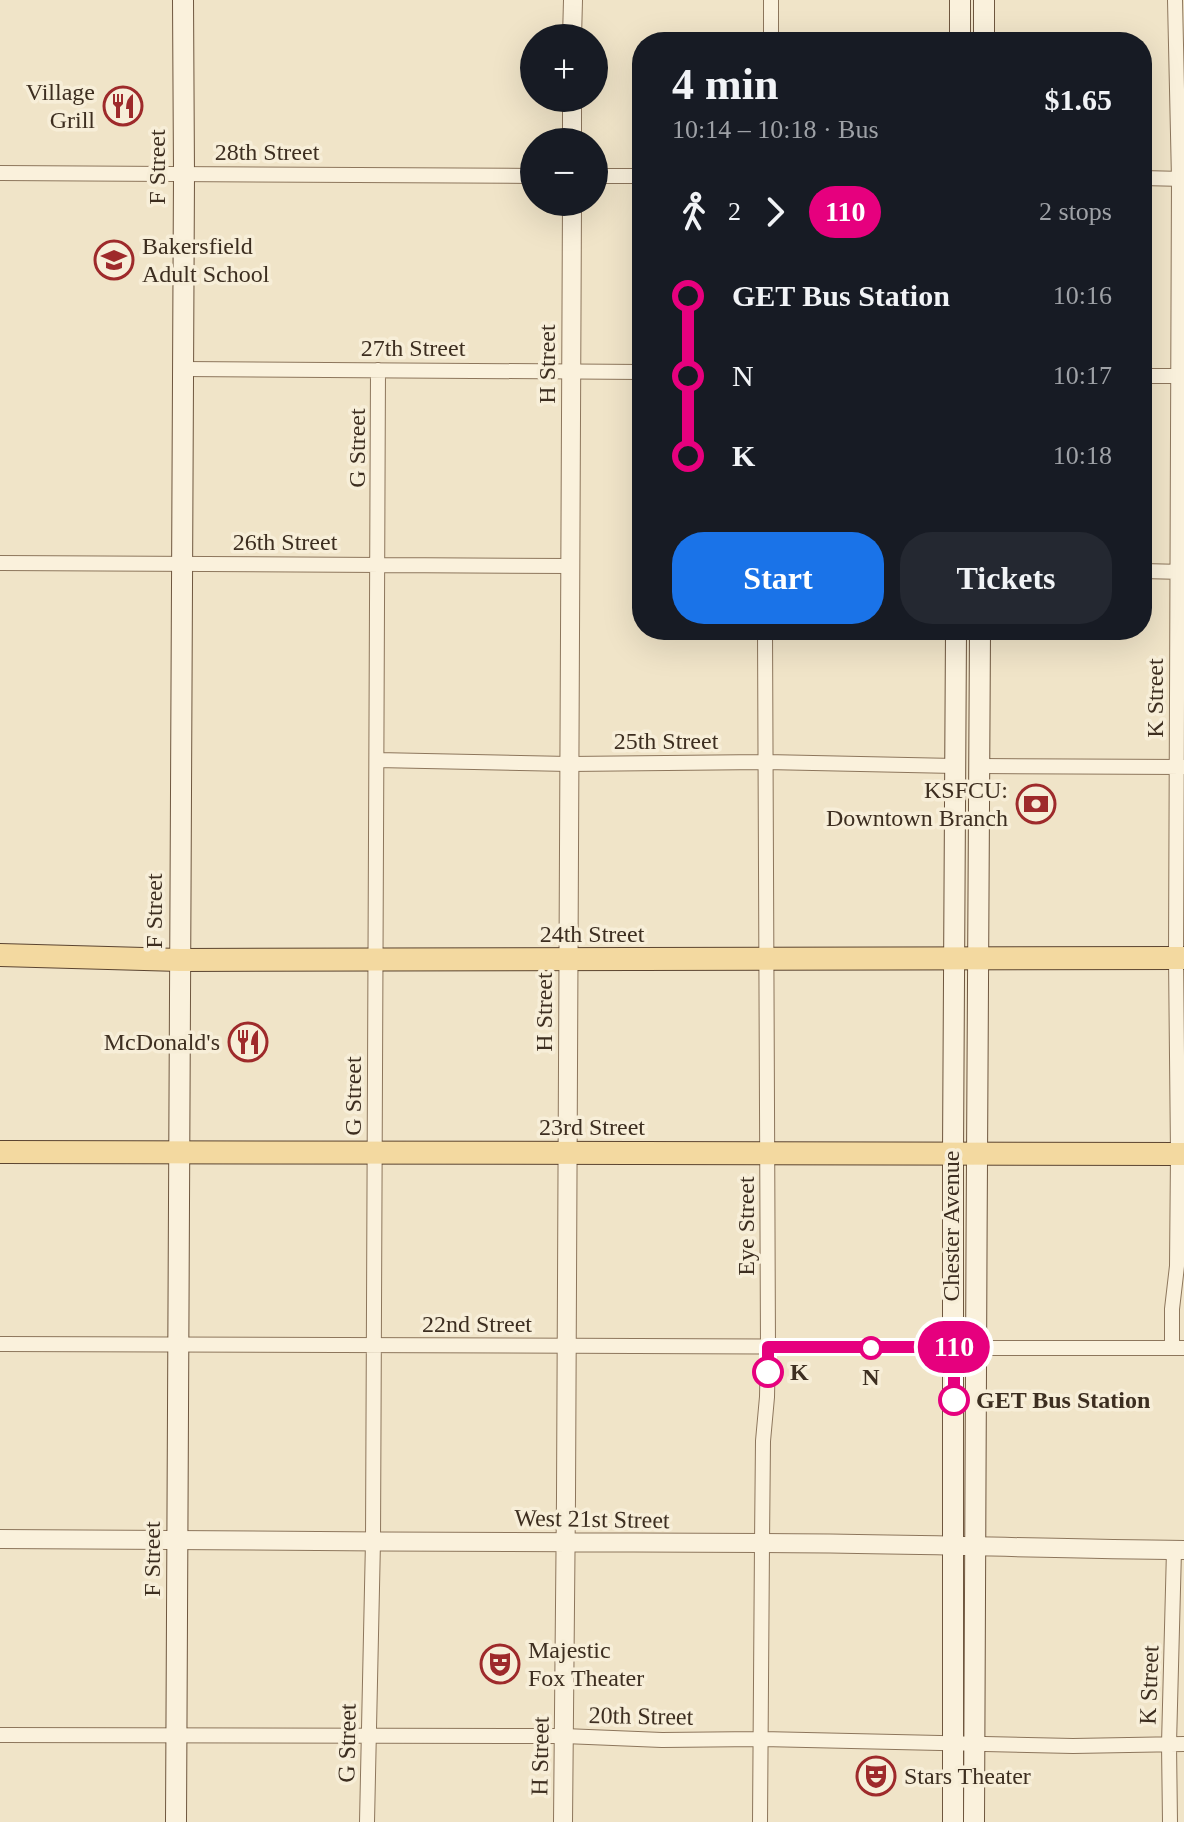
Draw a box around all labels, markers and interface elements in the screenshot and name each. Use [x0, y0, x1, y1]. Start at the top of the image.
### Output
map controls [520, 24, 608, 216]
button: + [520, 24, 608, 112]
text: 4 min [672, 60, 778, 109]
place label: Village Grill [26, 79, 95, 133]
text: $1.65 [1045, 83, 1112, 116]
restaurant icon: Village Grill [102, 85, 144, 127]
text: 10:14 – 10:18 · Bus [672, 115, 879, 144]
button: − [520, 128, 608, 216]
street label: F Street [144, 129, 170, 205]
street label: 28th Street [215, 139, 320, 165]
icon: walk [672, 190, 716, 234]
icon: forward [753, 190, 797, 234]
text: 110 [825, 196, 865, 227]
text: 2 [728, 197, 741, 226]
text: 2 stops [1039, 197, 1112, 226]
place label: Bakersfield Adult School [142, 233, 270, 287]
school or university icon: Bakersfield Adult School [93, 239, 135, 281]
text: GET Bus Station [732, 279, 950, 312]
text: 10:16 [1053, 281, 1112, 310]
street label: H Street [534, 324, 560, 404]
street label: 27th Street [361, 335, 466, 361]
text: N [732, 359, 754, 392]
text: 10:17 [1053, 361, 1112, 390]
street label: G Street [344, 408, 370, 488]
text: K [732, 439, 755, 472]
text: 10:18 [1053, 441, 1112, 470]
street label: 26th Street [233, 529, 338, 555]
button: Start [672, 532, 884, 624]
button: Tickets [900, 532, 1112, 624]
street label: K Street [1142, 658, 1168, 738]
street label: 25th Street [614, 728, 719, 754]
place label: KSFCU: Downtown Branch [826, 777, 1008, 831]
bank icon: KSFCU: Downtown Branch [1015, 783, 1057, 825]
street label: F Street [141, 873, 167, 949]
street label: 24th Street [540, 921, 645, 947]
street label: H Street [531, 972, 557, 1052]
restaurant icon: McDonald's [227, 1021, 269, 1063]
place label: McDonald's [104, 1029, 220, 1055]
street label: G Street [340, 1056, 366, 1136]
street label: 23rd Street [539, 1114, 645, 1140]
street label: Chester Avenue [938, 1151, 964, 1301]
street label: Eye Street [733, 1176, 759, 1276]
street label: 22nd Street [422, 1311, 532, 1337]
line badge: 110 [908, 1321, 1000, 1373]
text: 110 [934, 1331, 974, 1362]
marker: N [860, 1337, 882, 1359]
marker: K [753, 1357, 783, 1387]
place label: K [790, 1359, 809, 1385]
place label: N [862, 1364, 880, 1390]
marker: GET Bus Station [939, 1385, 969, 1415]
place label: GET Bus Station [976, 1387, 1150, 1413]
street label: West 21st Street [514, 1505, 670, 1533]
street label: F Street [139, 1521, 165, 1597]
place label: Majestic Fox Theater [528, 1637, 644, 1691]
theatre icon: Majestic Fox Theater [479, 1643, 521, 1685]
street label: K Street [1135, 1645, 1163, 1725]
street label: 20th Street [588, 1702, 694, 1730]
street label: G Street [333, 1703, 361, 1783]
street label: H Street [526, 1716, 554, 1796]
theatre icon: Stars Theater [855, 1755, 897, 1797]
place label: Stars Theater [904, 1763, 1031, 1789]

